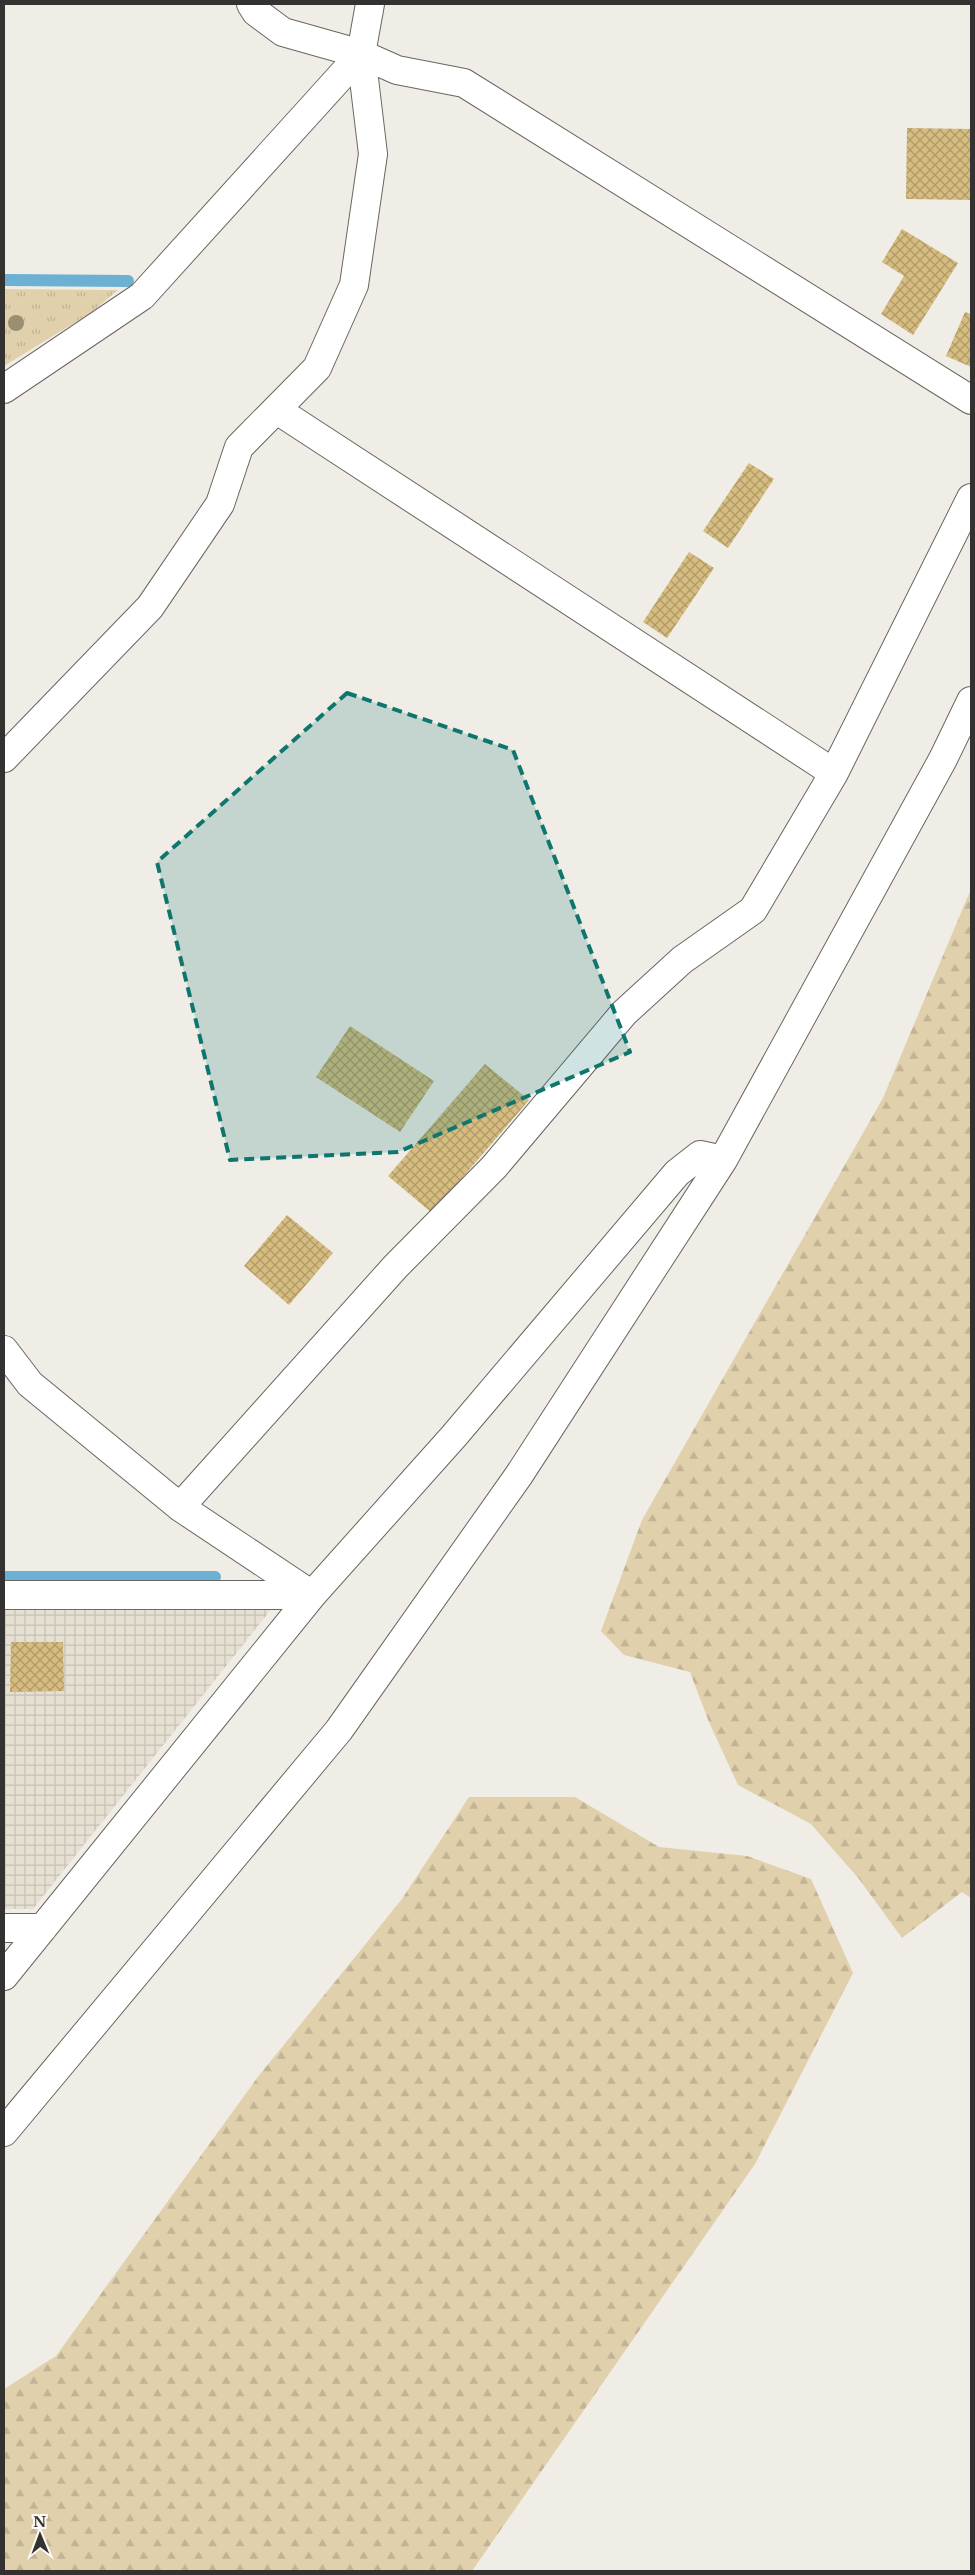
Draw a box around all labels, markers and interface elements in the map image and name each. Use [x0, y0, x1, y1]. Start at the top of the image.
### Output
north arrow [15, 2510, 65, 2560]
text: N [33, 2513, 47, 2531]

